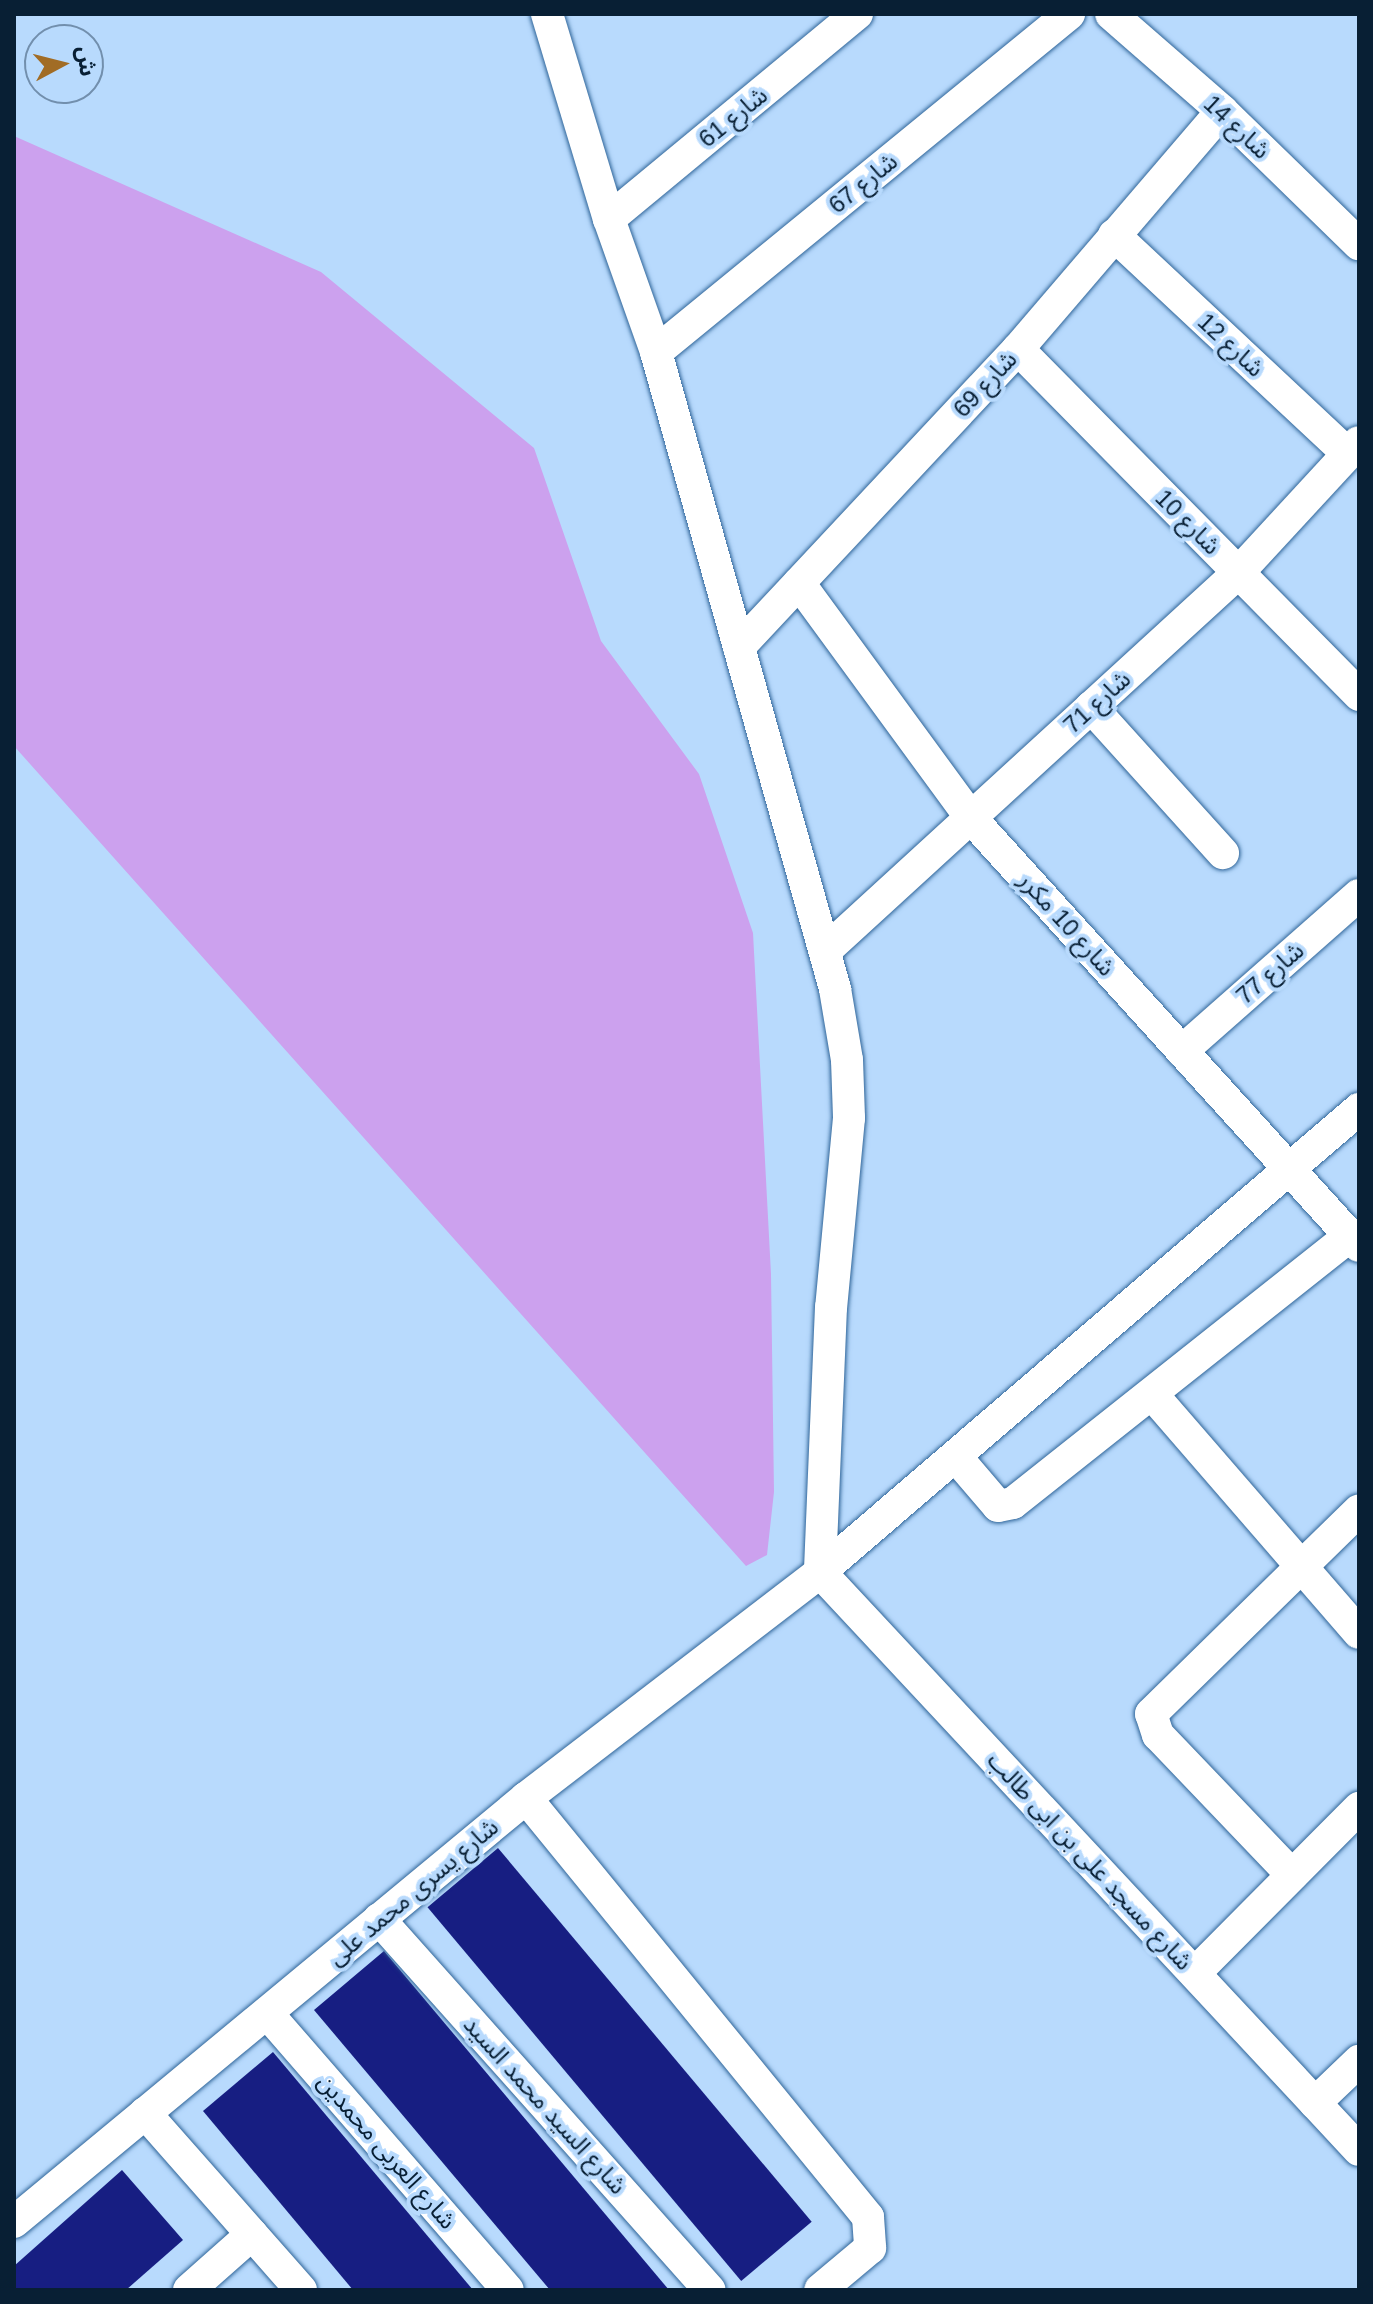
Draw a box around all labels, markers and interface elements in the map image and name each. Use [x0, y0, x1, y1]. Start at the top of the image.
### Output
north arrow [24, 24, 104, 104]
text: ش [72, 45, 101, 78]
street label: شارع 61 [693, 81, 773, 153]
street label: شارع 14 [1198, 89, 1276, 165]
street label: شارع 67 [823, 147, 903, 219]
street label: شارع 12 [1192, 307, 1270, 383]
street label: شارع 69 [947, 345, 1023, 423]
street label: شارع 10 [1149, 483, 1227, 561]
street label: شارع 71 [1058, 664, 1136, 740]
street label: شارع 10 مكرر [1013, 866, 1121, 982]
street label: شارع 77 [1230, 936, 1310, 1010]
street label: شارع مسجد على بن ابى طالب [981, 1746, 1199, 1976]
street label: شارع يسرى محمد على [322, 1812, 504, 1972]
street label: شارع السيد محمد السيد [458, 2010, 632, 2200]
street label: شارع العربى محمدين [312, 2067, 462, 2235]

